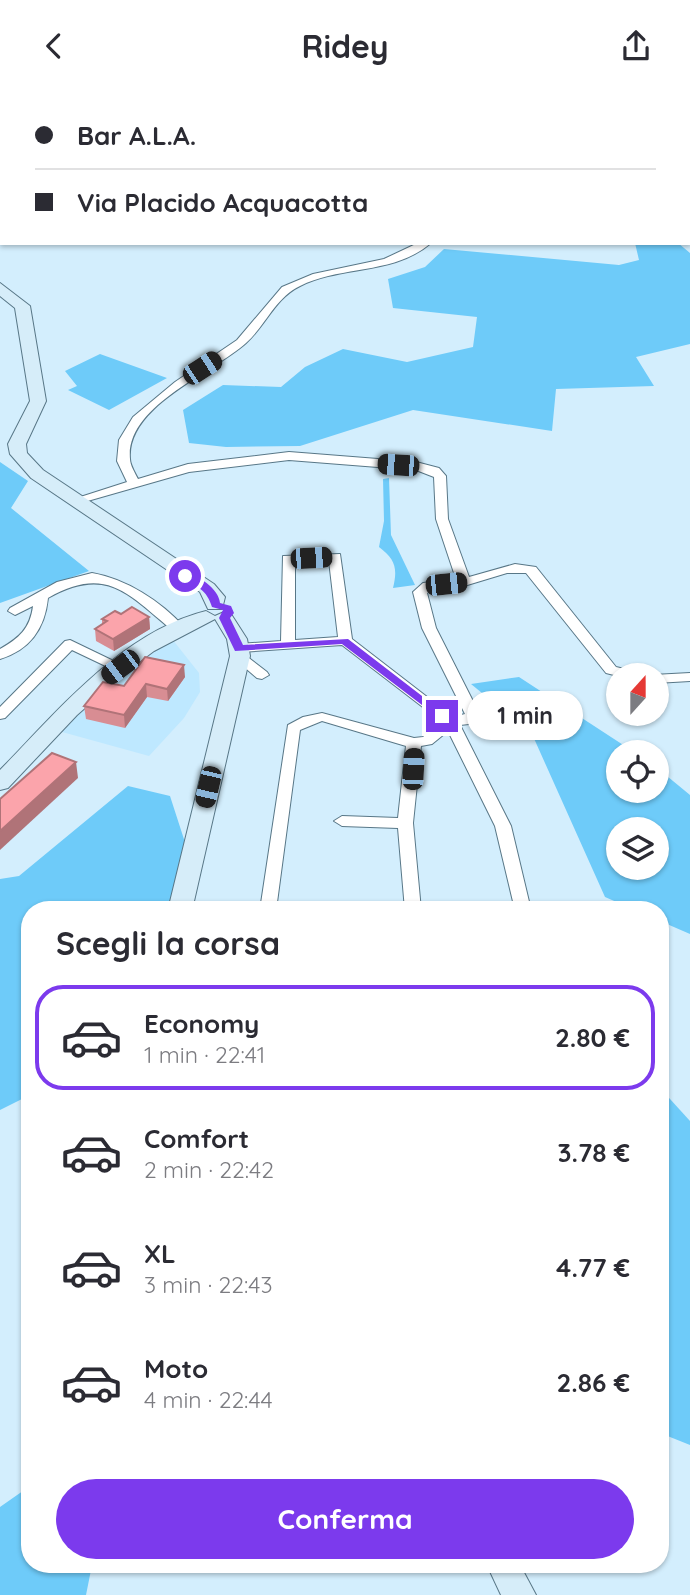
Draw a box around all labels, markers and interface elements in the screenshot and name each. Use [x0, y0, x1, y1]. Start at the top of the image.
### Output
text: Ridey [301, 26, 389, 66]
icon: back [35, 27, 73, 65]
icon: share [617, 27, 655, 65]
text: Bar A.L.A. [77, 119, 196, 152]
text: Via Placido Acquacotta [77, 186, 368, 219]
car [179, 348, 226, 388]
car [377, 453, 420, 477]
car [290, 546, 333, 570]
route start [169, 560, 201, 592]
car [425, 571, 468, 597]
car [97, 646, 144, 688]
north arrow [606, 663, 668, 726]
map controls [606, 663, 669, 880]
callout: 1 min [466, 691, 582, 741]
route end [426, 700, 458, 732]
text: 1 min [497, 701, 553, 730]
button: locate [606, 740, 669, 803]
car [402, 747, 425, 791]
car [194, 764, 223, 810]
button: layers [606, 817, 669, 880]
text: Scegli la corsa [56, 923, 280, 963]
icon: car [60, 1006, 123, 1069]
text: Economy [144, 1007, 259, 1040]
text: 2.80 € [555, 1021, 630, 1054]
text: 1 min · 22:41 [144, 1040, 265, 1069]
icon: car [60, 1121, 123, 1184]
text: Comfort [144, 1122, 249, 1155]
text: 3.78 € [557, 1136, 630, 1169]
text: 2 min · 22:42 [144, 1155, 274, 1184]
icon: car [60, 1236, 123, 1299]
text: XL [144, 1237, 176, 1270]
text: 4.77 € [556, 1251, 630, 1284]
text: 3 min · 22:43 [144, 1270, 273, 1299]
icon: car [60, 1351, 123, 1414]
text: Moto [144, 1352, 208, 1385]
text: 2.86 € [557, 1366, 630, 1399]
text: 4 min · 22:44 [144, 1385, 273, 1414]
button: Conferma [56, 1479, 634, 1559]

